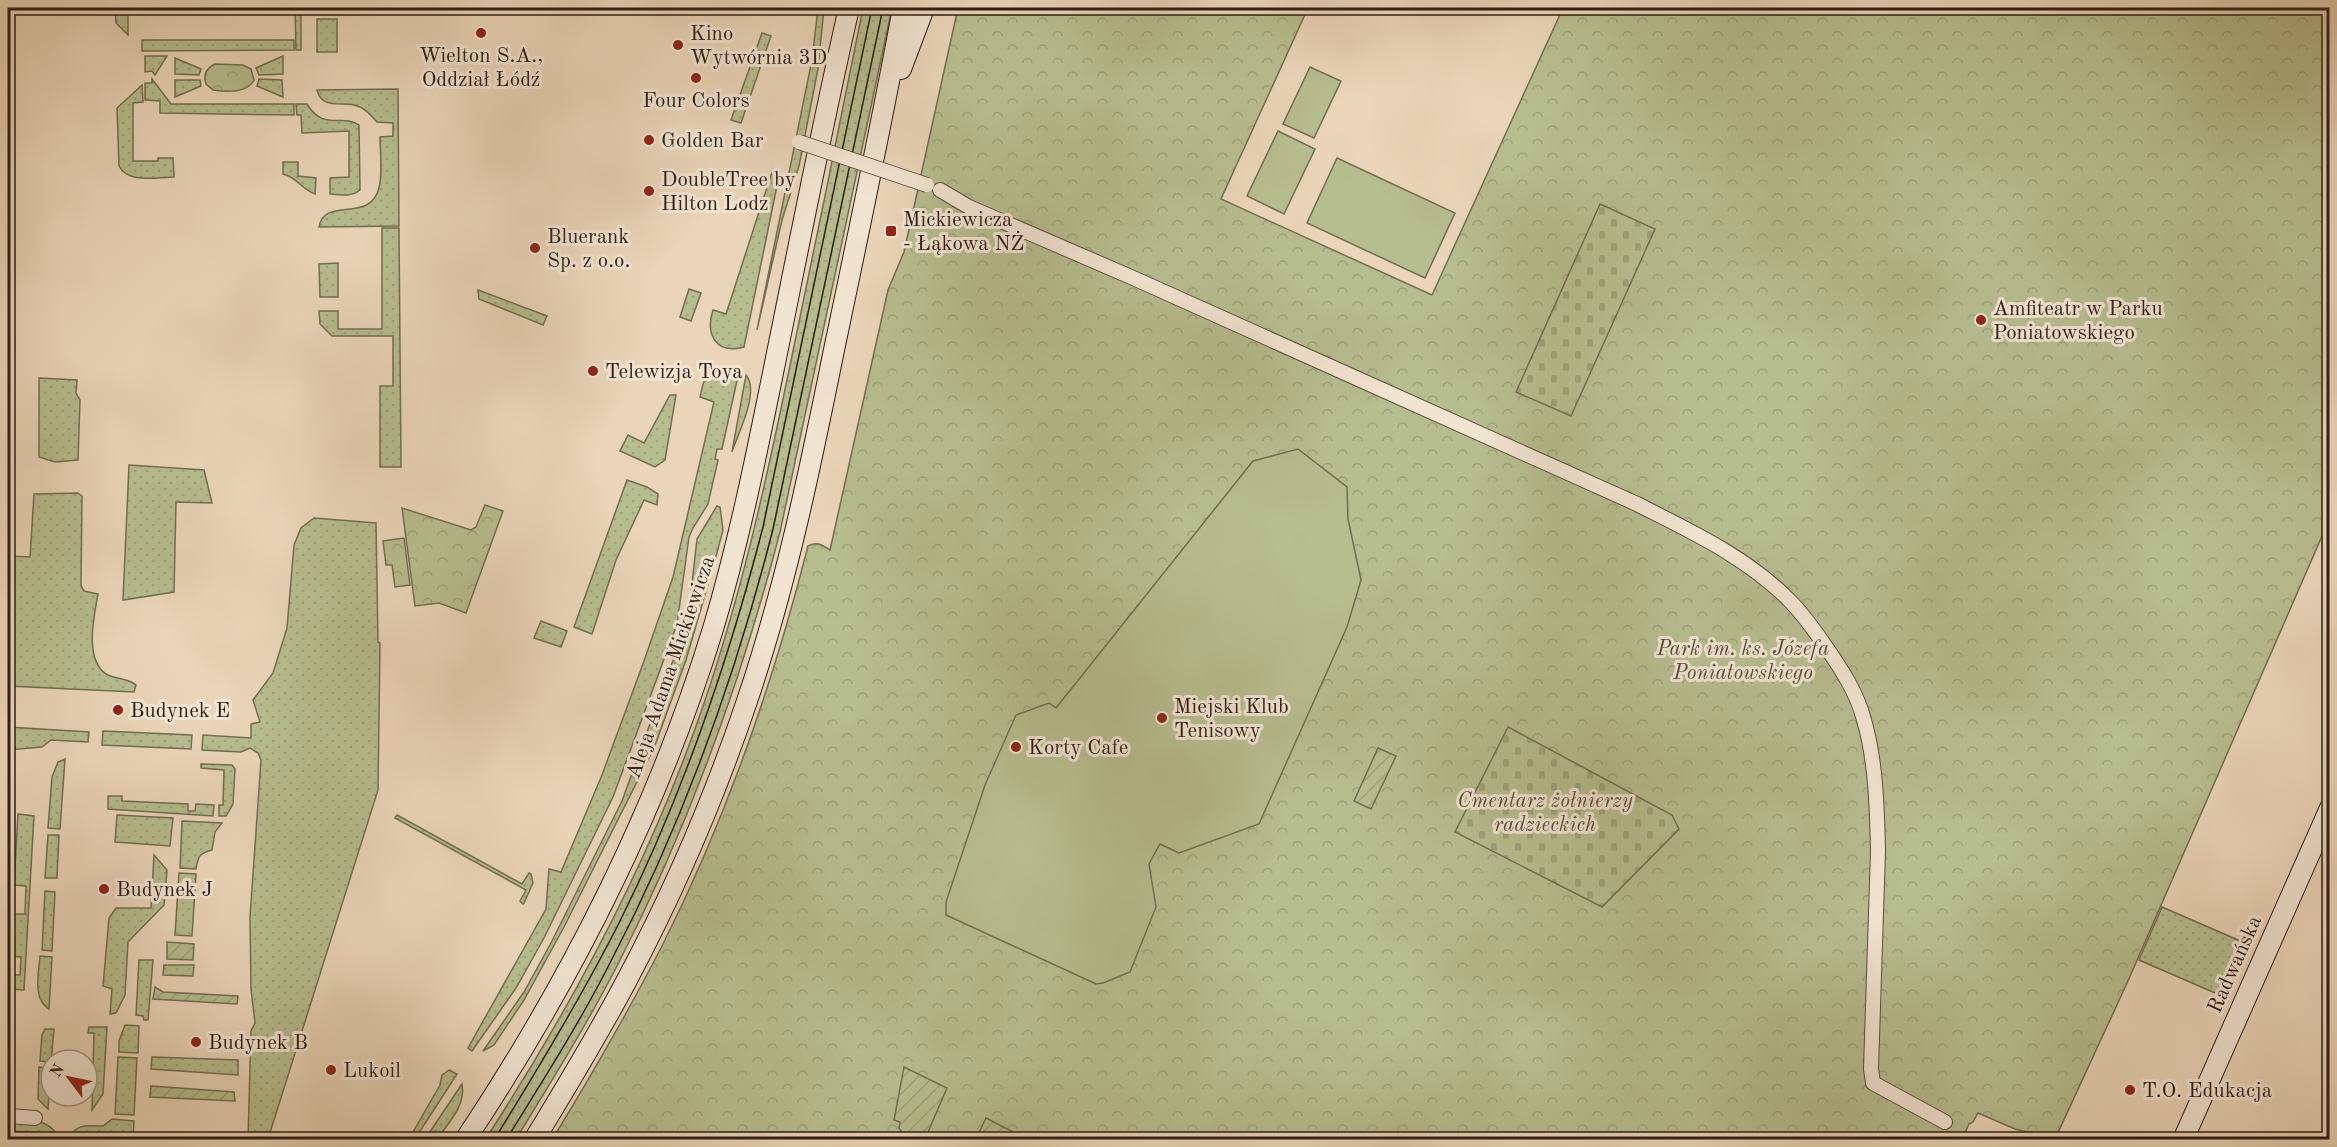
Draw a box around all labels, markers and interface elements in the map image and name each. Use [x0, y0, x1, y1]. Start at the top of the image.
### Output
place label: Kino Wytwórnia 3D [690, 24, 827, 69]
marker: Wielton S.A., Oddział Łódź [474, 26, 488, 40]
marker: Kino Wytwórnia 3D [671, 38, 685, 52]
place label: Wielton S.A., Oddział Łódź [419, 46, 543, 91]
marker: Four Colors [689, 71, 703, 85]
place label: Four Colors [642, 91, 750, 112]
place label: Golden Bar [661, 131, 764, 152]
marker: Golden Bar [642, 133, 656, 147]
place label: DoubleTree by Hilton Lodz [661, 170, 796, 215]
marker: DoubleTree by Hilton Lodz [642, 184, 656, 198]
place label: Mickiewicza - Łąkowa NŻ [903, 210, 1024, 255]
marker: Mickiewicza - Łąkowa NŻ [884, 224, 898, 238]
place label: Bluerank Sp. z o.o. [547, 227, 630, 272]
marker: Bluerank Sp. z o.o. [528, 241, 542, 255]
place label: Amfiteatr w Parku Poniatowskiego [1993, 299, 2163, 344]
marker: Amfiteatr w Parku Poniatowskiego [1974, 313, 1988, 327]
place label: Telewizja Toya [605, 362, 743, 383]
marker: Telewizja Toya [586, 364, 600, 378]
street label: Aleja Adama Mickiewicza [623, 553, 719, 782]
park label: Park im. ks. Józefa Poniatowskiego [1656, 639, 1829, 684]
place label: Miejski Klub Tenisowy [1174, 697, 1289, 742]
place label: Budynek E [130, 701, 230, 722]
marker: Budynek E [111, 703, 125, 717]
marker: Miejski Klub Tenisowy [1155, 711, 1169, 725]
place label: Korty Cafe [1028, 738, 1128, 759]
marker: Korty Cafe [1009, 740, 1023, 754]
park label: Cmentarz żołnierzy radzieckich [1457, 791, 1633, 836]
place label: Budynek J [116, 880, 213, 901]
marker: Budynek J [97, 882, 111, 896]
street label: Radwańska [2205, 913, 2266, 1016]
place label: Budynek B [208, 1033, 308, 1054]
marker: Budynek B [189, 1035, 203, 1049]
north arrow [39, 1048, 99, 1108]
text: N [48, 1061, 68, 1081]
place label: Lukoil [343, 1061, 401, 1082]
marker: Lukoil [324, 1063, 338, 1077]
place label: T.O. Edukacja [2142, 1081, 2272, 1102]
marker: T.O. Edukacja [2123, 1083, 2137, 1097]

